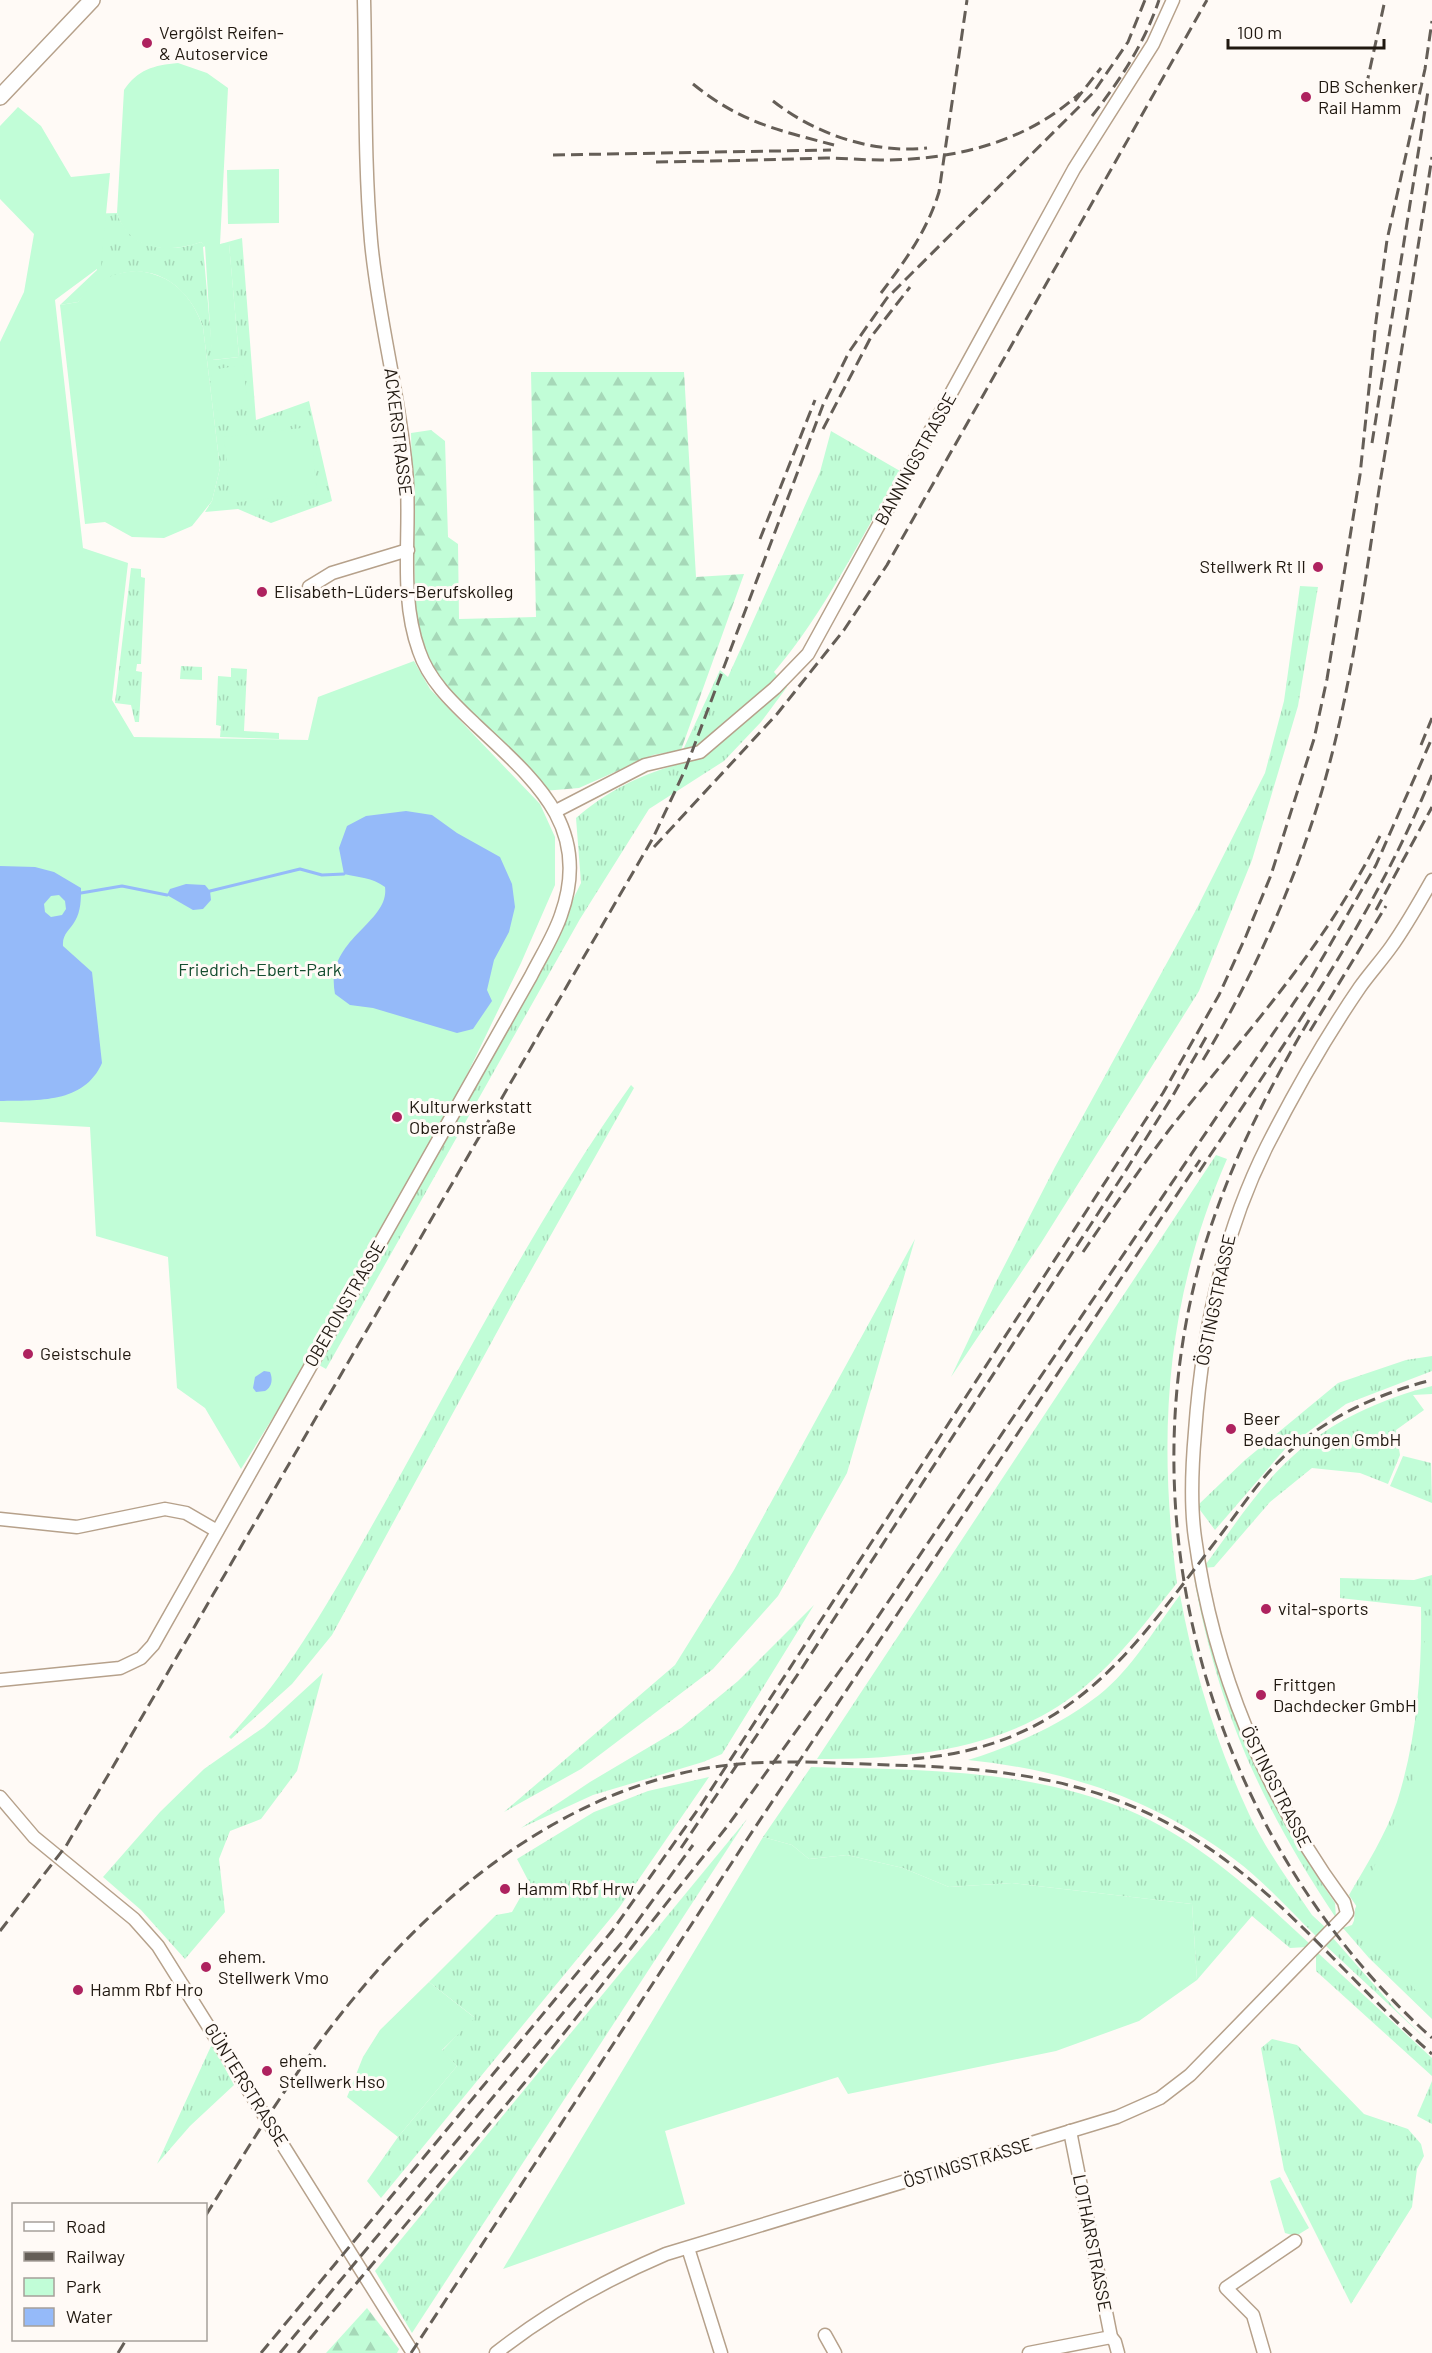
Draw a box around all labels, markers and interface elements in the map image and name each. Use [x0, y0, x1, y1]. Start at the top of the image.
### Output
scale bar [1228, 12, 1384, 50]
place label: Vergölst Reifen- & Autoservice [159, 21, 284, 64]
text: 100 m [1237, 21, 1282, 43]
marker: Vergölst Reifen- & Autoservice [140, 36, 154, 50]
place label: DB Schenker Rail Hamm [1318, 75, 1418, 118]
marker: DB Schenker Rail Hamm [1299, 90, 1313, 104]
street label: ACKERSTRASSE [380, 367, 418, 497]
street label: BANNINGSTRASSE [870, 388, 961, 529]
place label: Stellwerk Rt II [1199, 555, 1306, 577]
marker: Stellwerk Rt II [1311, 560, 1325, 574]
place label: Elisabeth-Lüders-Berufskolleg [274, 580, 513, 602]
marker: Elisabeth-Lüders-Berufskolleg [255, 585, 269, 599]
park label: Friedrich-Ebert-Park [178, 958, 342, 980]
place label: Kulturwerkstatt Oberonstraße [409, 1095, 532, 1138]
marker: Kulturwerkstatt Oberonstraße [390, 1110, 404, 1124]
street label: ÖSTINGSTRASSE [1190, 1232, 1240, 1367]
street label: OBERONSTRASSE [299, 1237, 389, 1370]
place label: Geistschule [40, 1342, 132, 1364]
marker: Geistschule [21, 1347, 35, 1361]
place label: Beer Bedachungen GmbH [1243, 1407, 1401, 1450]
marker: Beer Bedachungen GmbH [1224, 1422, 1238, 1436]
place label: vital-sports [1278, 1597, 1368, 1619]
marker: vital-sports [1259, 1602, 1273, 1616]
place label: Frittgen Dachdecker GmbH [1273, 1673, 1417, 1716]
marker: Frittgen Dachdecker GmbH [1254, 1688, 1268, 1702]
street label: ÖSTINGSTRASSE [1237, 1722, 1317, 1851]
place label: Hamm Rbf Hrw [517, 1877, 634, 1899]
marker: Hamm Rbf Hrw [498, 1882, 512, 1896]
place label: ehem. Stellwerk Vmo [218, 1945, 329, 1988]
marker: ehem. Stellwerk Vmo [199, 1960, 213, 1974]
place label: Hamm Rbf Hro [90, 1978, 203, 2000]
marker: Hamm Rbf Hro [71, 1983, 85, 1997]
street label: GÜNTERSTRASSE [200, 2019, 294, 2150]
place label: ehem. Stellwerk Hso [279, 2049, 385, 2092]
marker: ehem. Stellwerk Hso [260, 2064, 274, 2078]
street label: ÖSTINGSTRASSE [901, 2132, 1035, 2192]
street label: LOTHARSTRASSE [1069, 2172, 1117, 2313]
legend [12, 2203, 207, 2341]
text: Road [66, 2215, 106, 2237]
text: Railway [66, 2245, 125, 2267]
text: Park [66, 2275, 101, 2297]
text: Water [66, 2305, 113, 2327]

